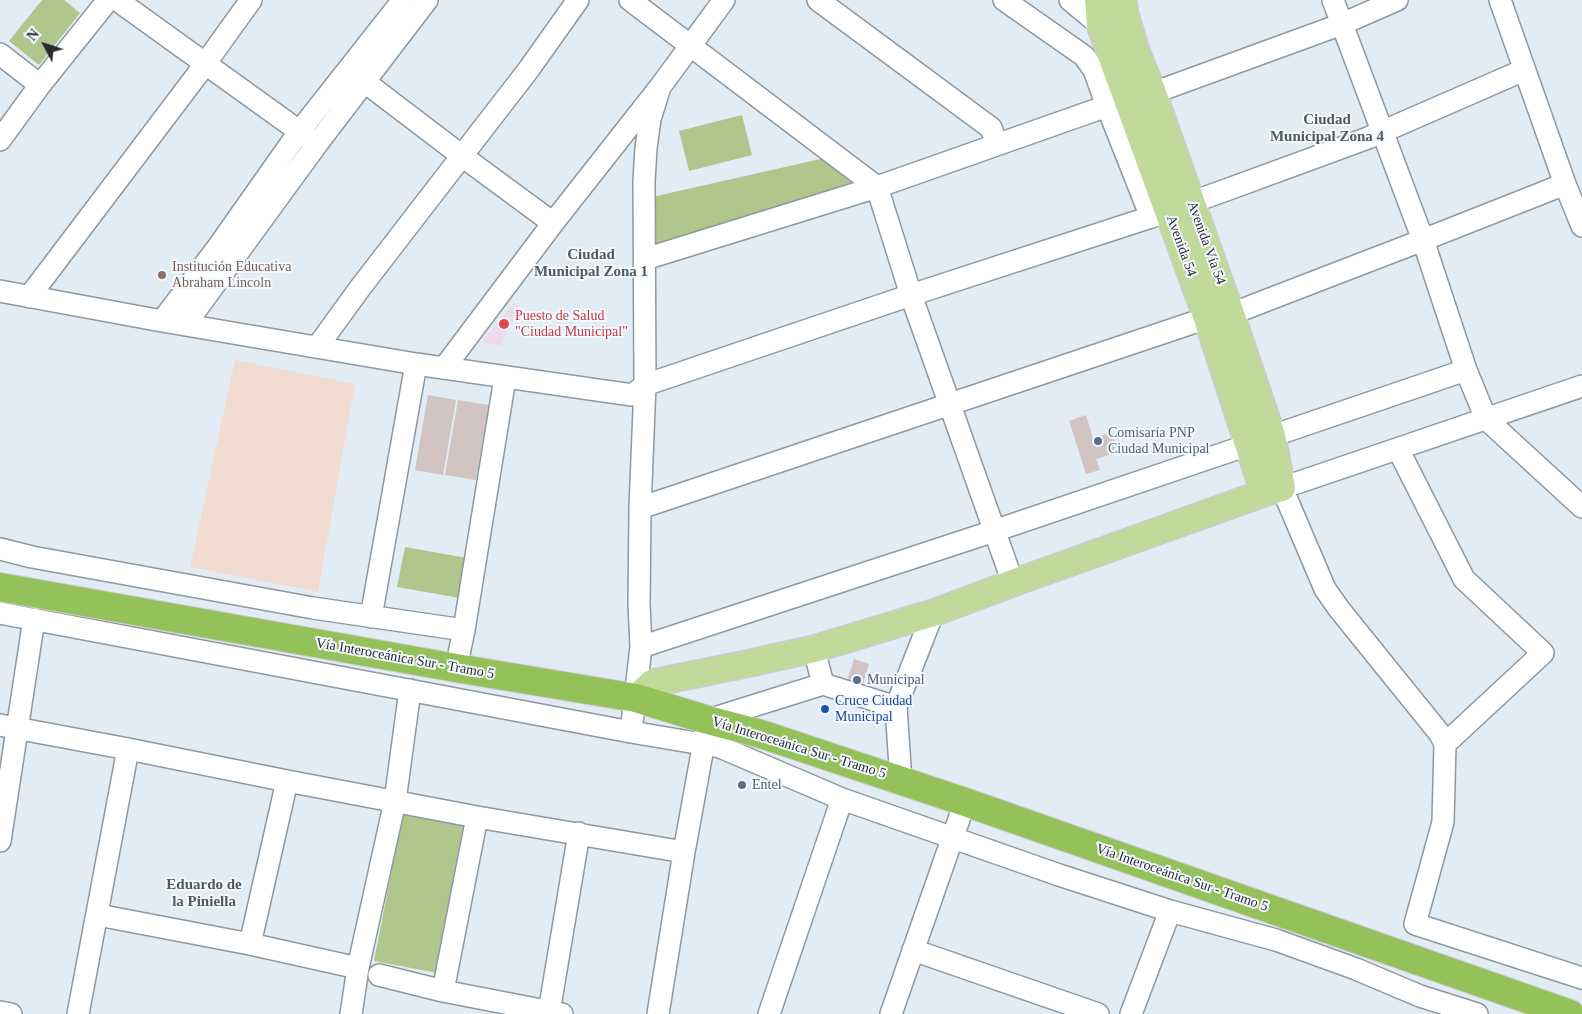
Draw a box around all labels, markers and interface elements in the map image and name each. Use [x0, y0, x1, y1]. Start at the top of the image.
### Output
north arrow [20, 20, 70, 70]
text: N [24, 26, 42, 44]
district label: Ciudad Municipal Zona 4 [1270, 111, 1384, 146]
street label: Avenida Vía 54 [1183, 199, 1229, 287]
street label: Avenida 54 [1162, 213, 1200, 279]
district label: Ciudad Municipal Zona 1 [534, 246, 648, 281]
place label: Institución Educativa Abraham Lincoln [172, 259, 291, 292]
marker: Institución Educativa Abraham Lincoln [156, 269, 168, 281]
place label: Puesto de Salud "Ciudad Municipal" [515, 308, 628, 341]
marker: Puesto de Salud "Ciudad Municipal" [497, 317, 511, 331]
place label: Comisaría PNP Ciudad Municipal [1108, 425, 1209, 458]
marker: Comisaría PNP Ciudad Municipal [1092, 435, 1104, 447]
street label: Vía Interoceánica Sur - Tramo 5 [314, 635, 496, 683]
place label: Municipal [867, 672, 925, 688]
marker: Municipal [851, 674, 863, 686]
place label: Cruce Ciudad Municipal [835, 693, 912, 726]
marker: Cruce Ciudad Municipal [819, 703, 831, 715]
street label: Vía Interoceánica Sur - Tramo 5 [710, 714, 888, 782]
place label: Entel [752, 777, 782, 793]
marker: Entel [736, 779, 748, 791]
street label: Vía Interoceánica Sur - Tramo 5 [1094, 841, 1270, 915]
district label: Eduardo de la Piniella [166, 876, 242, 911]

